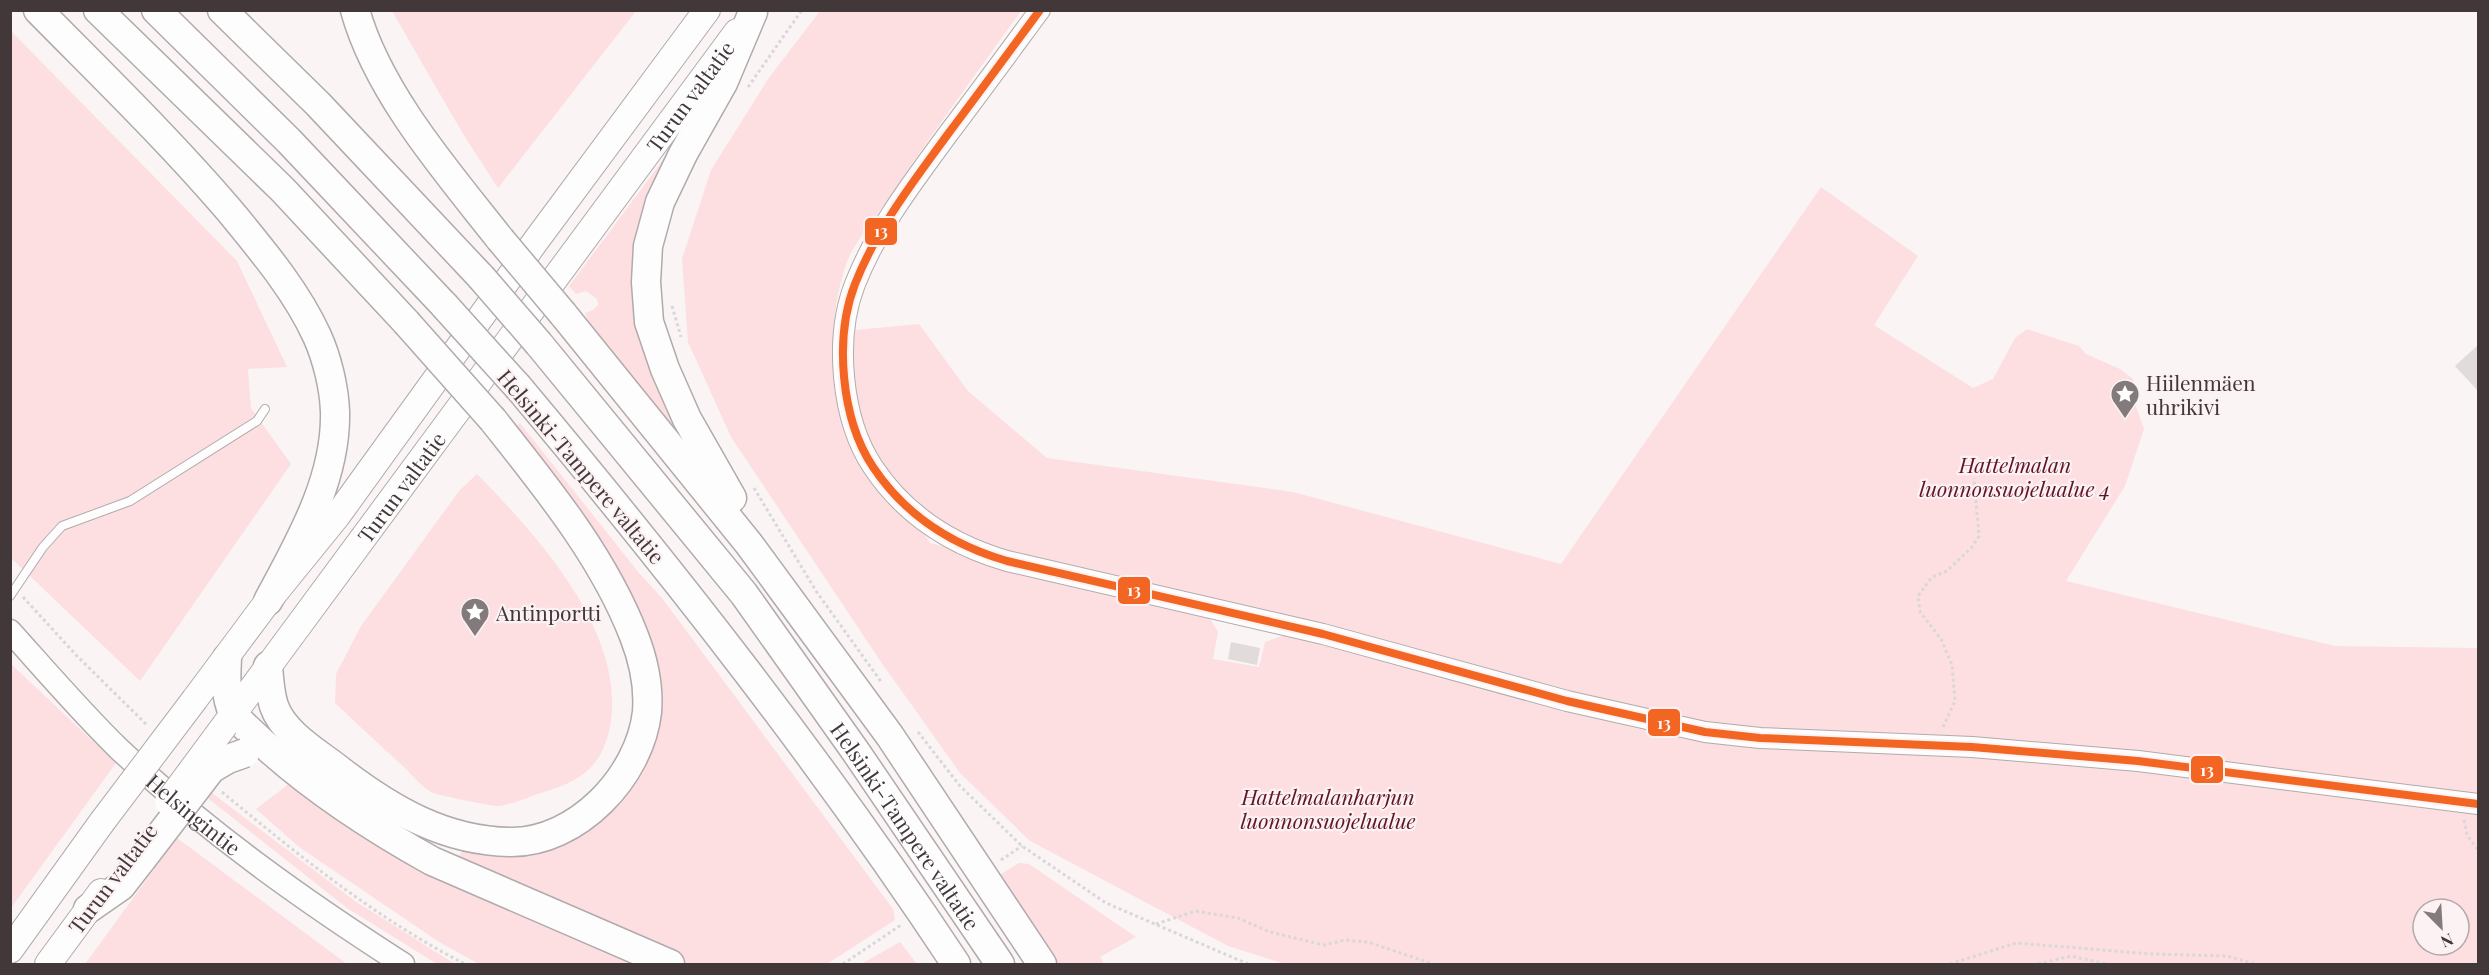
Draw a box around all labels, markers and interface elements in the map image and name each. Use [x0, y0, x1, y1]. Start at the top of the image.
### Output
street label: Turun valtatie [639, 35, 740, 157]
line badge: 13 [864, 217, 898, 246]
text: 13 [874, 220, 888, 241]
street label: Helsinki-Tampere valtatie [492, 363, 672, 569]
place label: Hiilenmäen uhrikivi [2146, 368, 2256, 420]
place icon: Hiilenmäen uhrikivi [2109, 378, 2141, 420]
street label: Turun valtatie [351, 426, 451, 548]
park label: Hattelmalan luonnonsuojelualue 4 [1919, 450, 2111, 502]
line badge: 13 [1117, 576, 1151, 605]
text: 13 [1127, 579, 1141, 600]
place icon: Antinportti [459, 596, 491, 638]
place label: Antinportti [495, 598, 601, 626]
line badge: 13 [1647, 708, 1681, 737]
text: 13 [1657, 712, 1671, 733]
street label: Helsinki-Tampere valtatie [825, 716, 987, 935]
line badge: 13 [2190, 755, 2224, 784]
text: 13 [2200, 759, 2214, 780]
street label: Helsingintie [141, 767, 247, 861]
park label: Hattelmalanharjun luonnonsuojelualue [1240, 782, 1416, 834]
street label: Turun valtatie [61, 817, 163, 939]
north arrow [2411, 897, 2471, 957]
text: N [2437, 929, 2457, 953]

